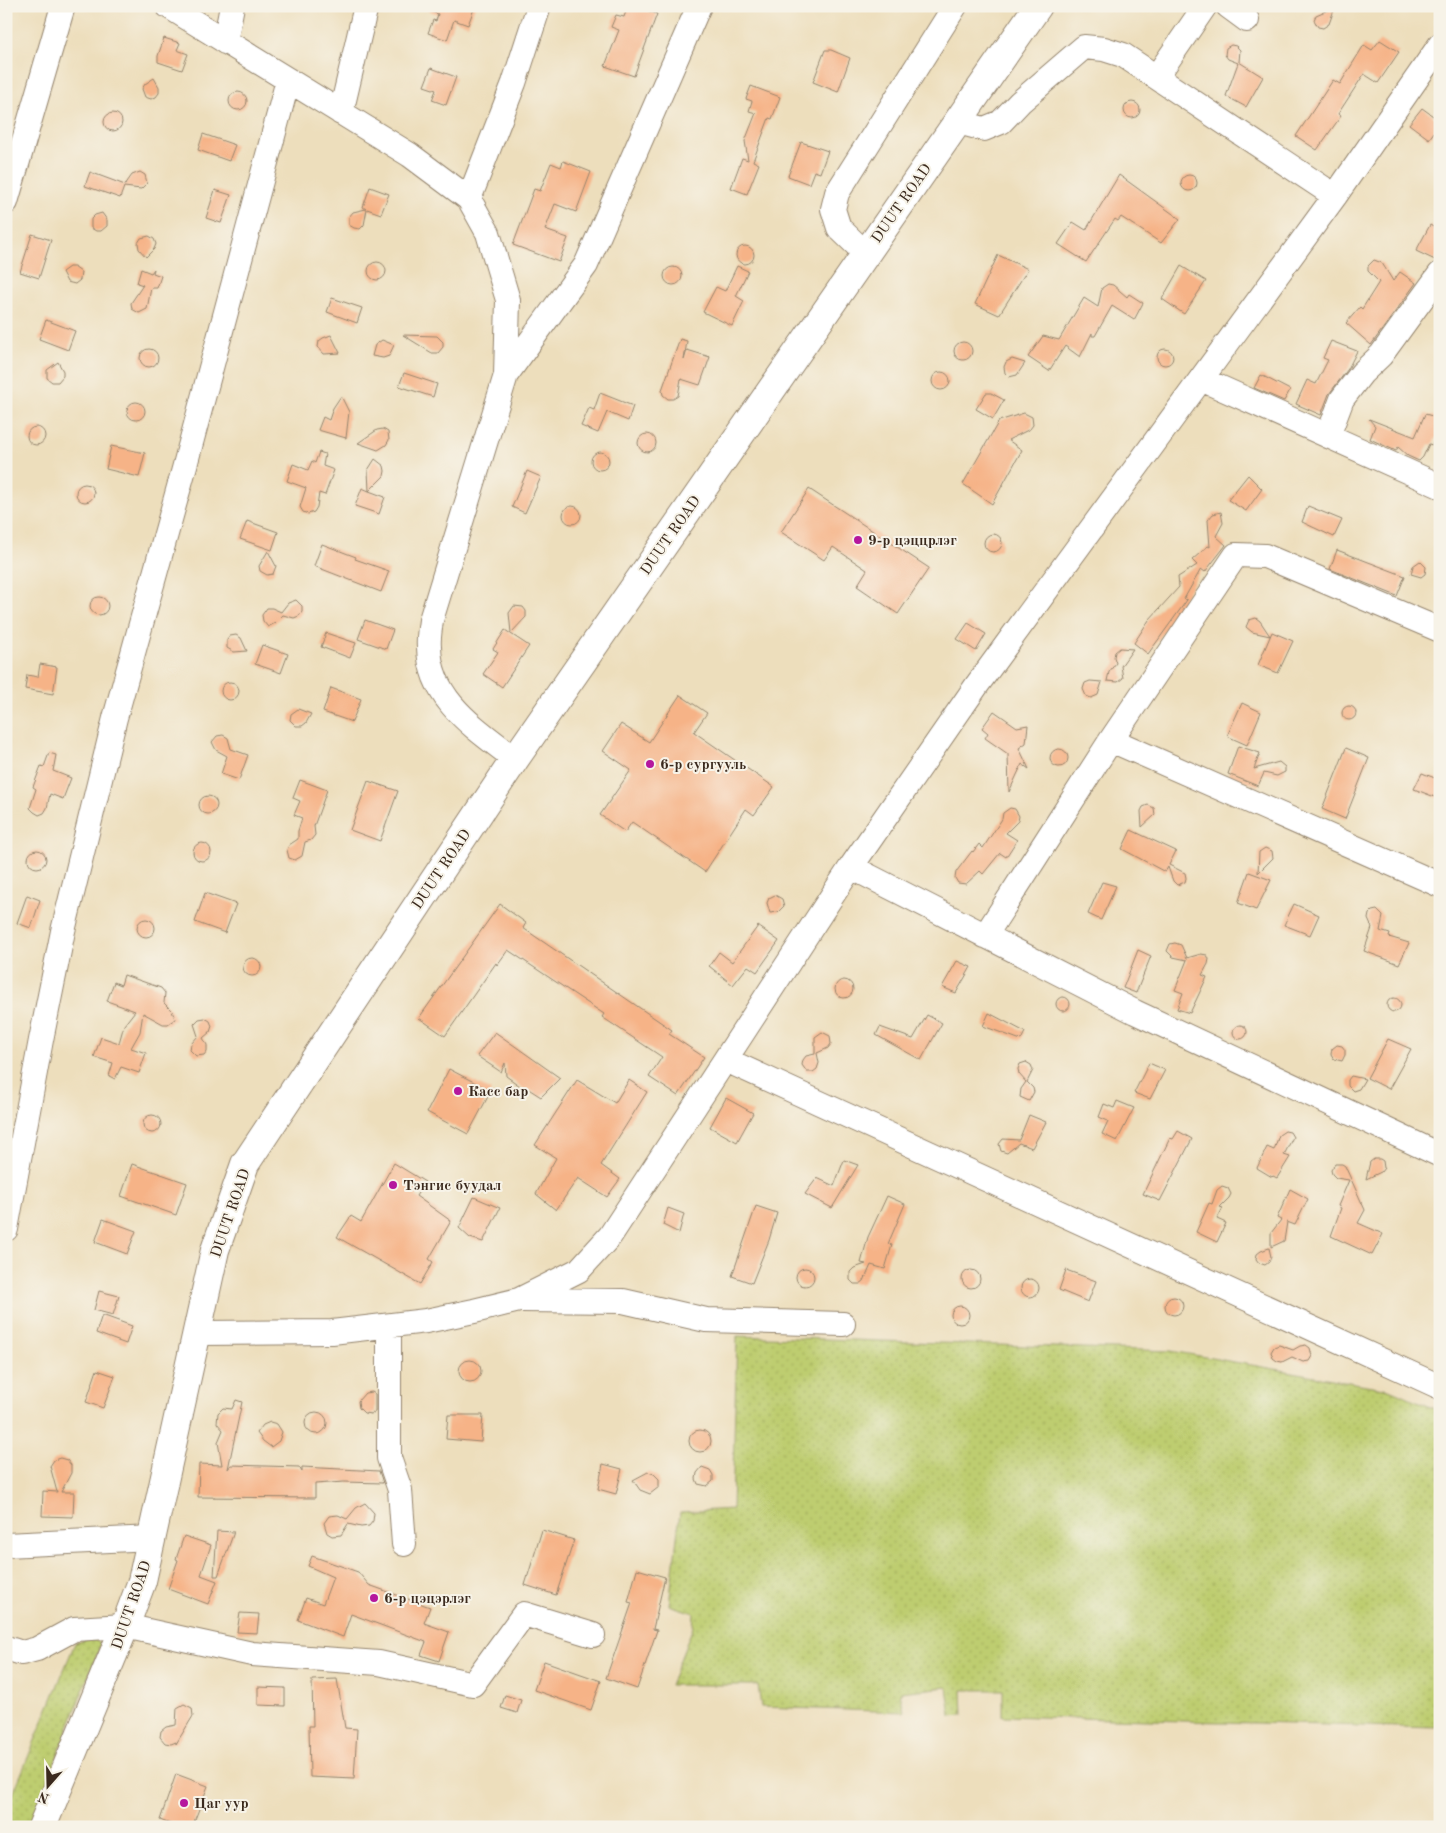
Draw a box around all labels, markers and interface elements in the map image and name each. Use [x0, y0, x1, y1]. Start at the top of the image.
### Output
street label: DUUT ROAD [869, 162, 935, 246]
street label: DUUT ROAD [638, 494, 704, 578]
marker: 9-р цэццрлэг [852, 534, 864, 546]
place label: 9-р цэццрлэг [868, 534, 957, 549]
marker: 6-р сургууль [644, 758, 656, 770]
place label: 6-р сургууль [660, 758, 746, 773]
street label: DUUT ROAD [410, 827, 474, 913]
marker: Касс бар [452, 1085, 464, 1097]
place label: Касс бар [468, 1085, 528, 1100]
street label: DUUT ROAD [209, 1167, 254, 1260]
marker: Тэнгис буудал [387, 1179, 399, 1191]
place label: Тэнгис буудал [403, 1179, 502, 1194]
street label: DUUT ROAD [110, 1559, 155, 1652]
marker: 6-р цэцэрлэг [368, 1592, 380, 1604]
place label: 6-р цэцэрлэг [384, 1592, 471, 1607]
north arrow [22, 1760, 72, 1810]
text: N [36, 1789, 51, 1806]
marker: Цаг уур [178, 1797, 190, 1809]
place label: Цаг уур [194, 1797, 249, 1812]

